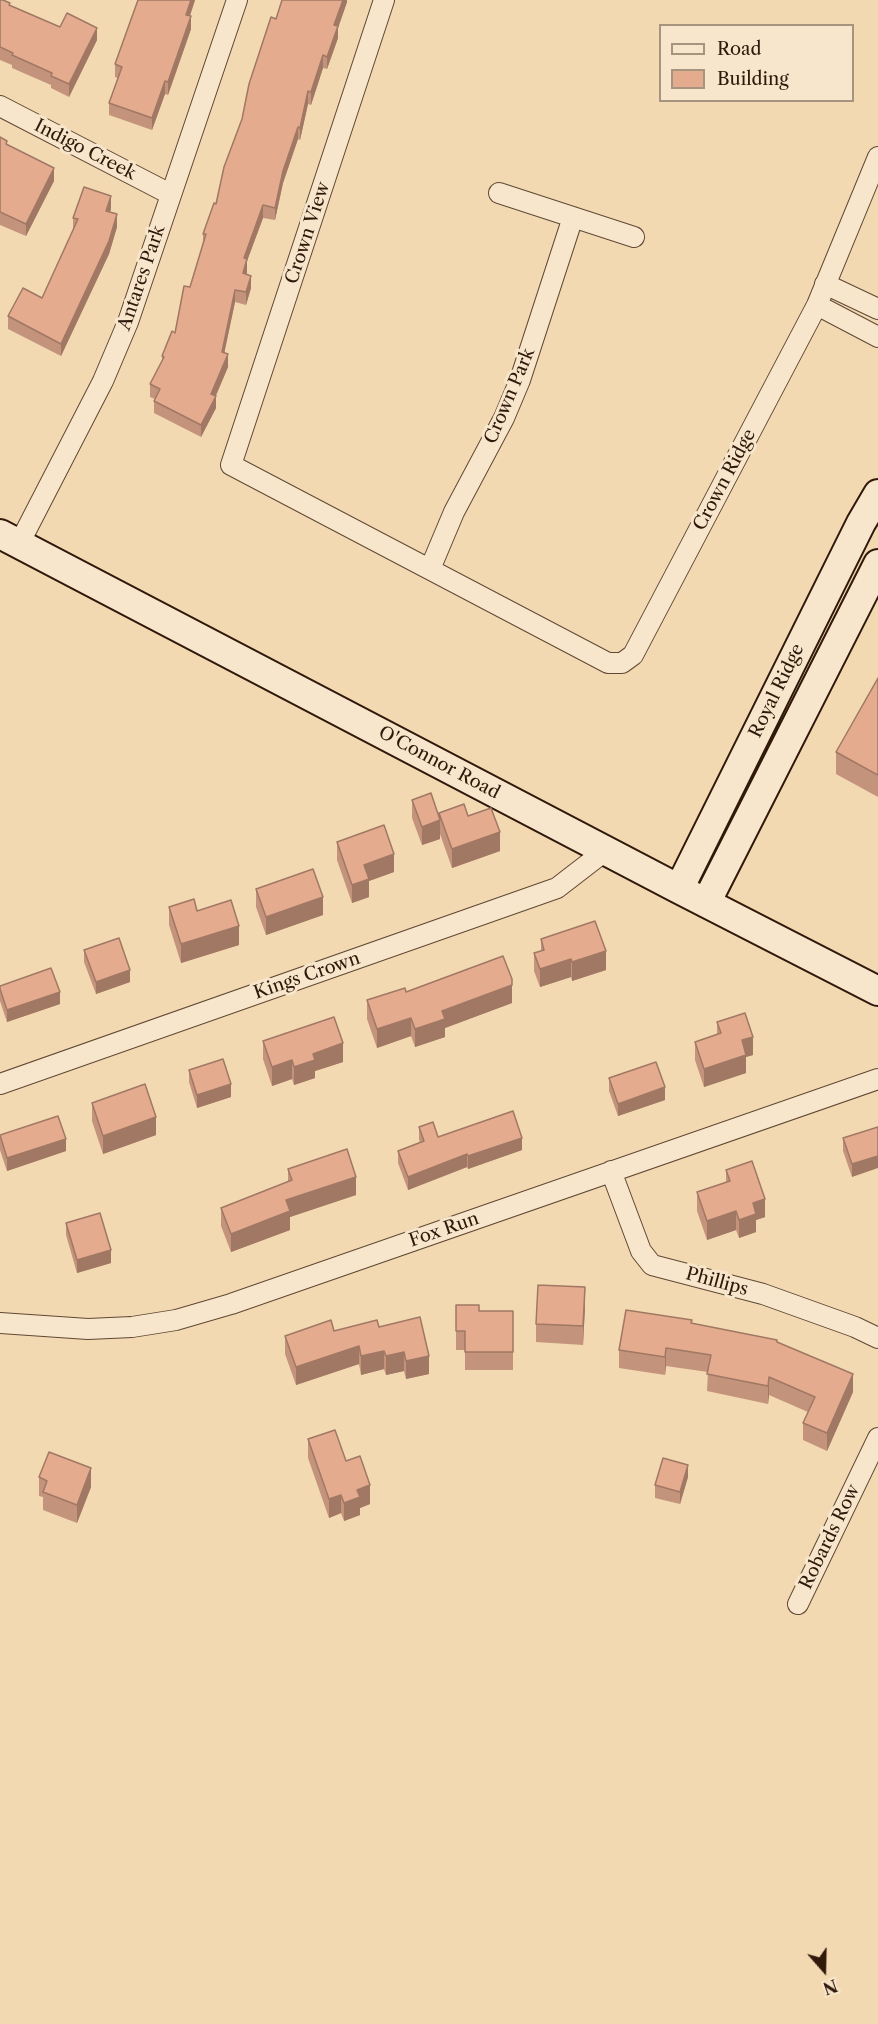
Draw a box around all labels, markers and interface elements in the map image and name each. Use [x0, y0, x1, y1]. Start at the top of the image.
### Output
legend [659, 24, 854, 102]
text: Road [717, 38, 762, 60]
text: Building [717, 68, 789, 90]
street label: Indigo Creek [30, 115, 140, 185]
street label: Crown View [281, 179, 335, 287]
street label: Antares Park [114, 223, 170, 333]
street label: Crown Park [480, 345, 540, 447]
street label: Crown Ridge [689, 426, 761, 534]
street label: Royal Ridge [745, 641, 809, 741]
street label: O'Connor Road [375, 722, 503, 804]
street label: Kings Crown [251, 948, 363, 1004]
street label: Fox Run [406, 1208, 482, 1252]
street label: Phillips [683, 1263, 751, 1301]
street label: Robards Row [795, 1481, 865, 1593]
north arrow [794, 1940, 854, 2000]
text: N [820, 1975, 840, 1999]

